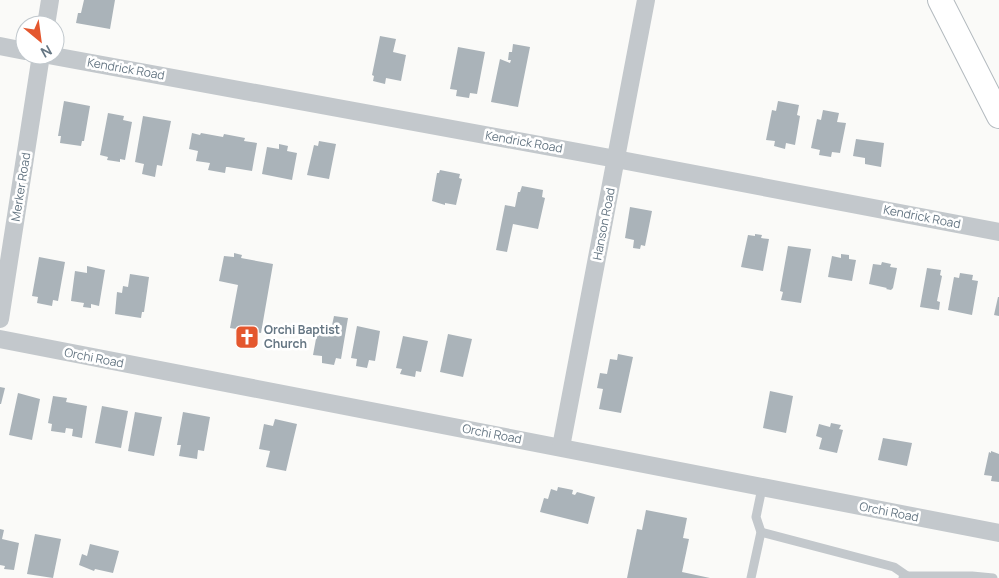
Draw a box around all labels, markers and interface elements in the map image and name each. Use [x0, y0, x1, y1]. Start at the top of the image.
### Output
north arrow [15, 15, 65, 65]
text: N [38, 41, 56, 63]
street label: Kendrick Road [86, 53, 166, 84]
street label: Kendrick Road [484, 126, 564, 157]
street label: Merker Road [7, 151, 34, 223]
street label: Hanson Road [588, 186, 619, 262]
street label: Kendrick Road [882, 201, 962, 232]
place label: Orchi Baptist Church [264, 321, 340, 352]
church icon: Orchi Baptist Church [234, 324, 260, 350]
street label: Orchi Road [63, 343, 125, 372]
street label: Orchi Road [461, 419, 523, 448]
street label: Orchi Road [858, 497, 920, 526]

